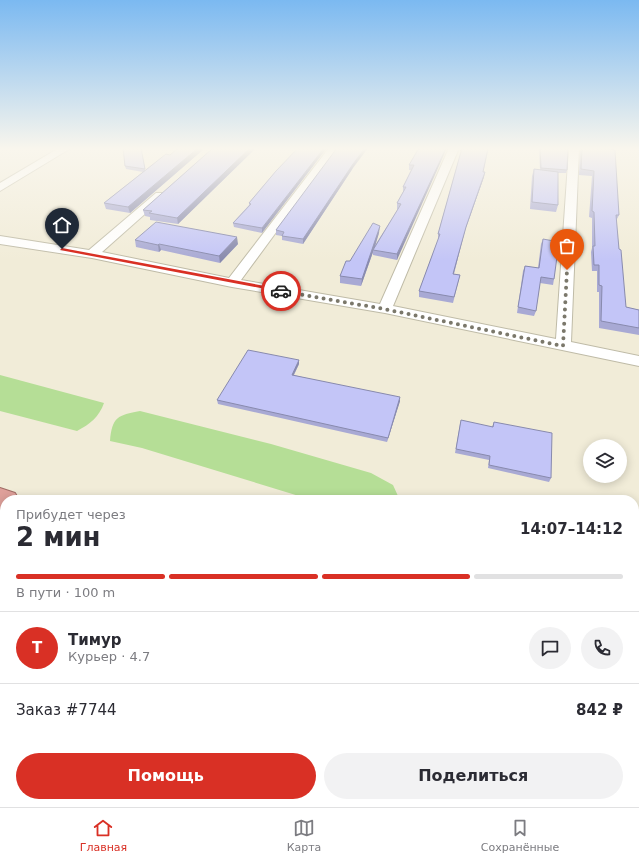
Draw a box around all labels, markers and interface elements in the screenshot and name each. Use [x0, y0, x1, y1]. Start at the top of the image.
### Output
pin [45, 208, 79, 249]
icon: home [51, 214, 73, 236]
pin [550, 229, 584, 270]
icon: bag [556, 235, 578, 257]
courier [261, 271, 301, 311]
icon: car [270, 280, 292, 302]
map controls [583, 439, 627, 483]
button: layers [583, 439, 627, 483]
text: Прибудет через [16, 507, 126, 522]
text: 14:07–14:12 [520, 520, 623, 538]
text: 2 мин [16, 522, 101, 552]
text: В пути · 100 m [16, 585, 115, 600]
button: chat [529, 627, 571, 669]
button: phone [581, 627, 623, 669]
text: Тимур [68, 631, 122, 649]
text: Т [32, 639, 42, 657]
text: Курьер · 4.7 [68, 649, 150, 664]
text: Заказ #7744 [16, 701, 117, 719]
text: 842 ₽ [576, 701, 623, 719]
button: Помощь [16, 753, 316, 799]
button: Поделиться [324, 753, 623, 799]
tab: Главная [80, 817, 127, 854]
tab: Карта [287, 817, 321, 854]
tab: Сохранённые [481, 817, 559, 854]

